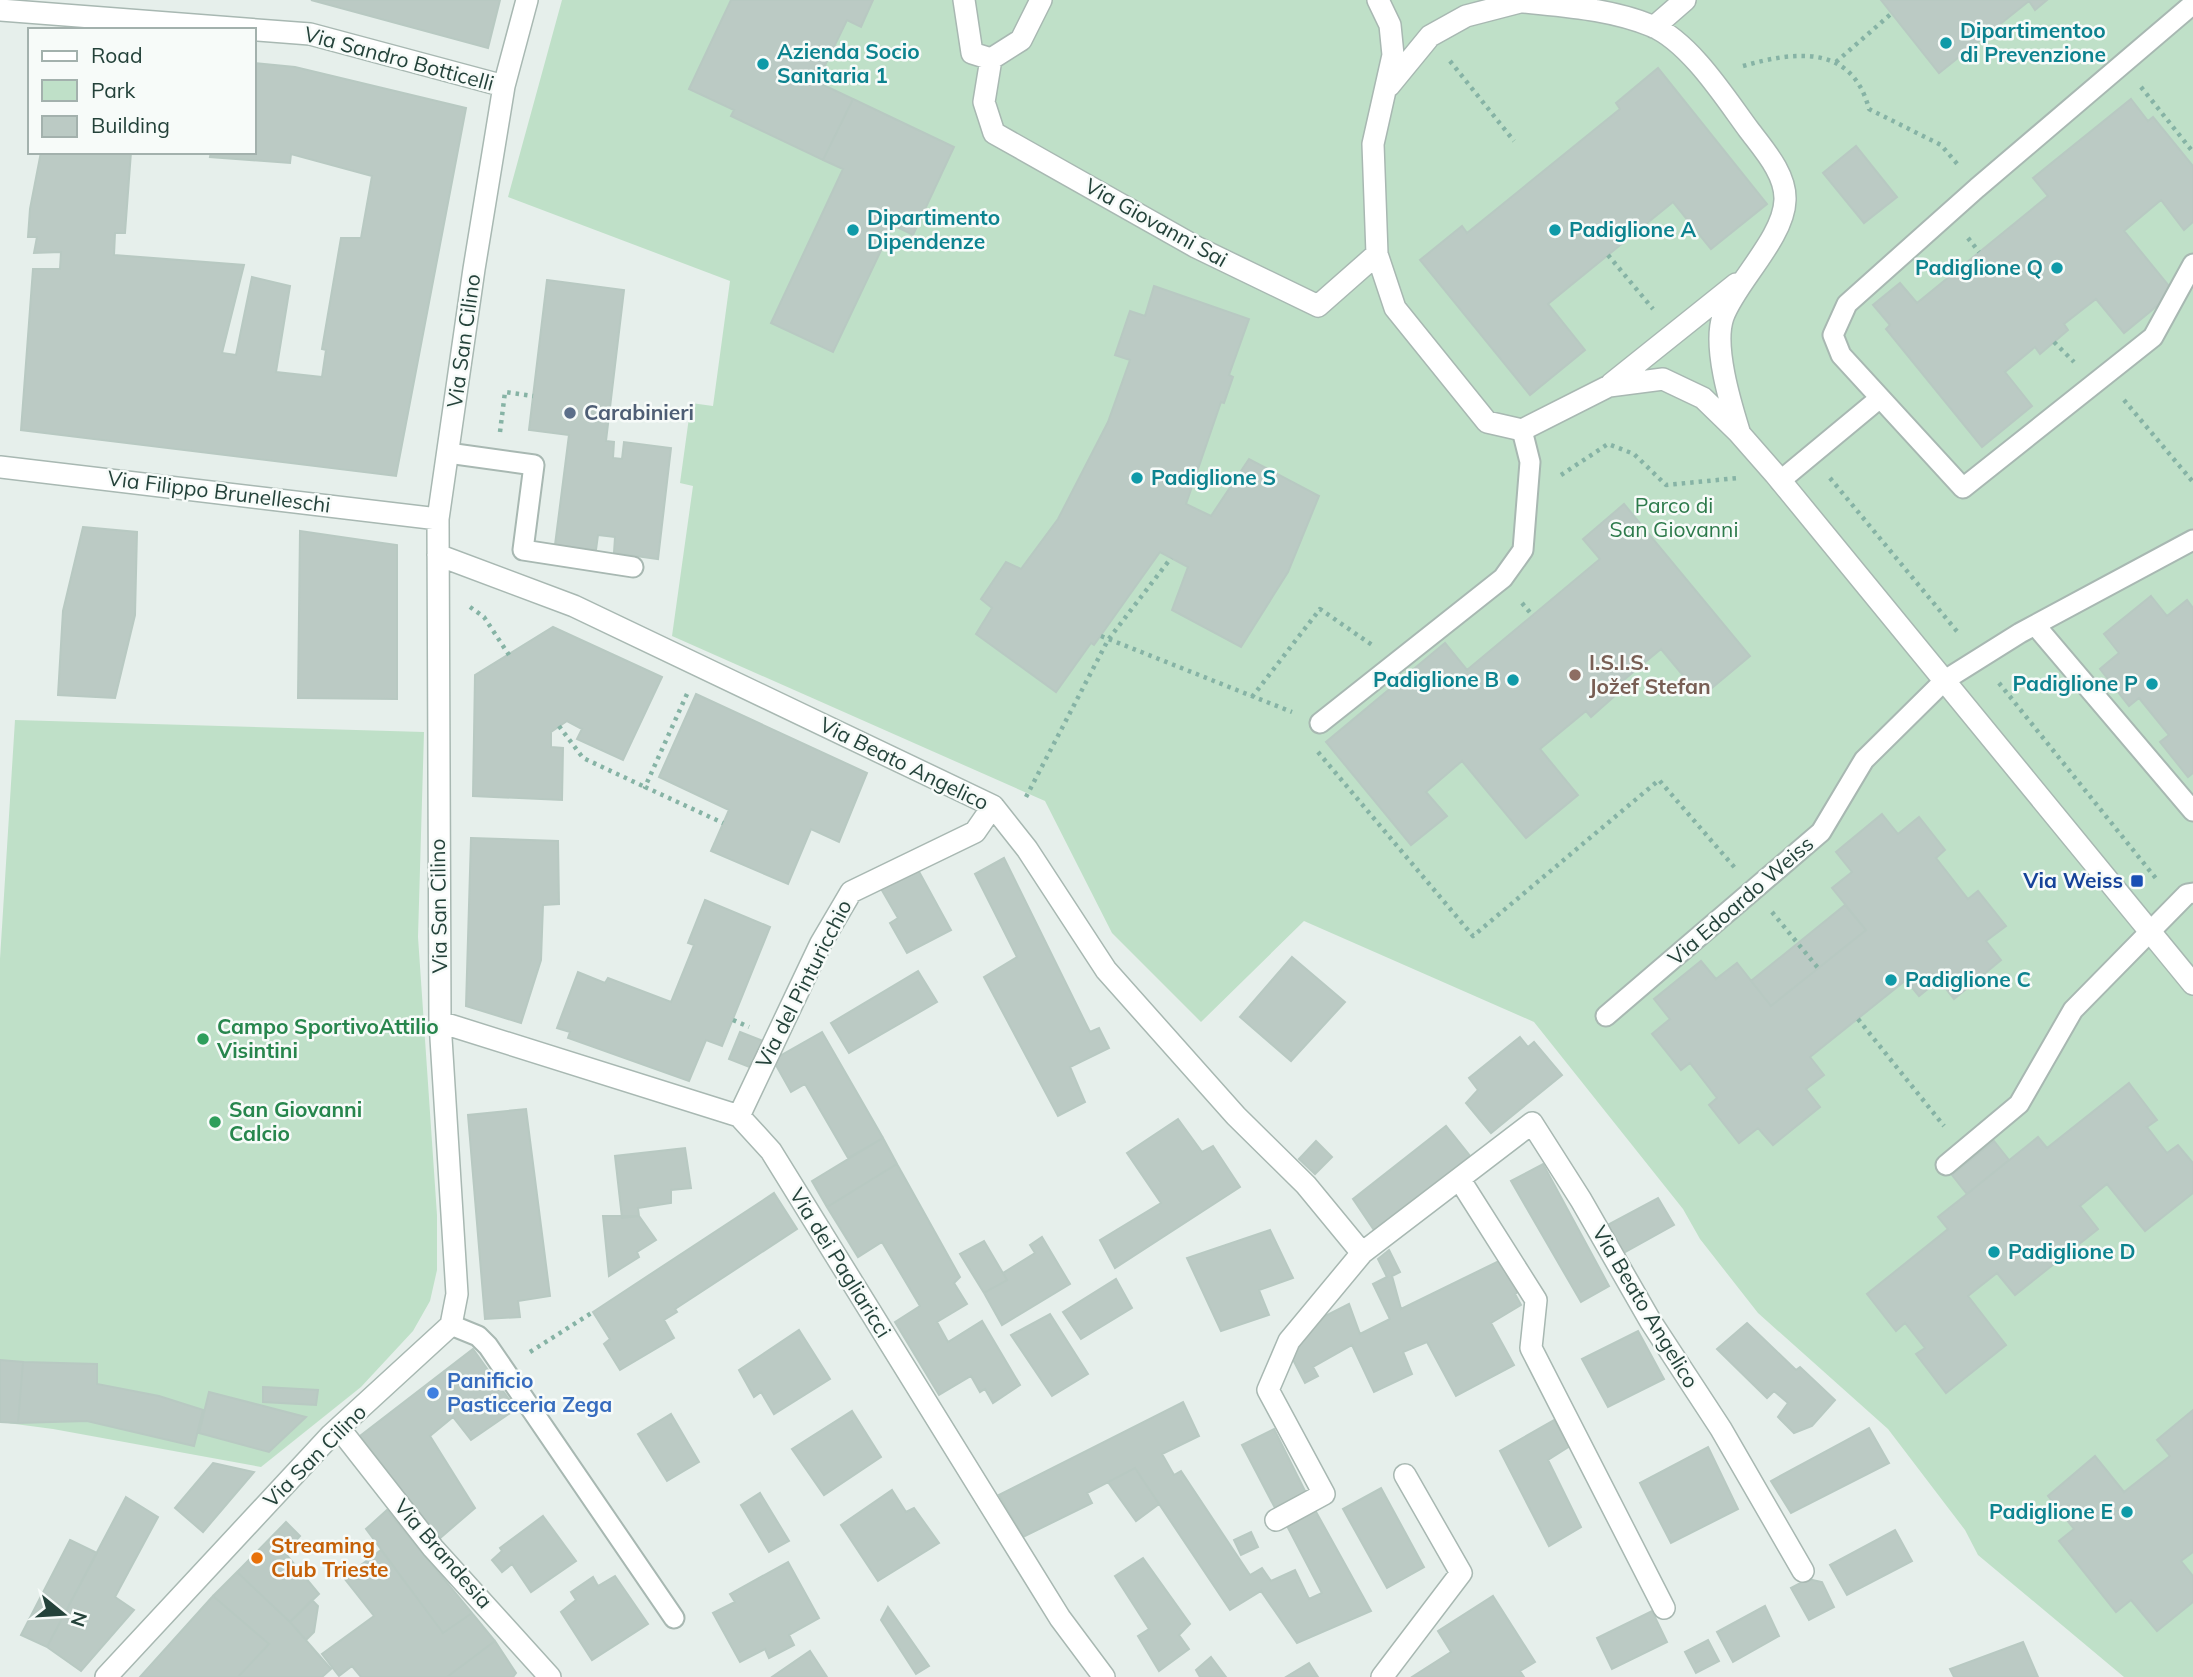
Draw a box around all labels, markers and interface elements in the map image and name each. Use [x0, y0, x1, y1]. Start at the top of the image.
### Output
place label: Dipartimentoo di Prevenzione [1960, 17, 2106, 67]
street label: Via Sandro Botticelli [301, 20, 497, 96]
legend [28, 28, 256, 154]
marker: Dipartimentoo di Prevenzione [1938, 35, 1954, 51]
place label: Azienda Socio Sanitaria 1 [777, 38, 920, 88]
text: Road [91, 42, 142, 68]
marker: Azienda Socio Sanitaria 1 [755, 56, 771, 72]
text: Park [91, 77, 135, 103]
text: Building [91, 112, 170, 138]
street label: Via Giovanni Sai [1081, 172, 1232, 272]
place label: Dipartimento Dipendenze [867, 204, 1000, 254]
place label: Padiglione A [1569, 216, 1696, 242]
marker: Dipartimento Dipendenze [845, 222, 861, 238]
marker: Padiglione A [1547, 222, 1563, 238]
place label: Padiglione Q [1915, 254, 2043, 280]
marker: Padiglione Q [2049, 260, 2065, 276]
street label: Via San Cilino [441, 272, 485, 409]
place label: Carabinieri [584, 399, 694, 425]
marker: Carabinieri [562, 405, 578, 421]
street label: Via Filippo Brunelleschi [106, 464, 332, 518]
place label: Padiglione S [1151, 464, 1276, 490]
marker: Padiglione S [1129, 470, 1145, 486]
park label: Parco di San Giovanni [1610, 492, 1738, 542]
place label: I.S.I.S. Jožef Stefan [1589, 649, 1711, 699]
place label: Padiglione B [1373, 666, 1499, 692]
marker: I.S.I.S. Jožef Stefan [1567, 667, 1583, 683]
place label: Padiglione P [2013, 670, 2138, 696]
marker: Padiglione B [1505, 672, 1521, 688]
marker: Padiglione P [2144, 676, 2160, 692]
street label: Via Beato Angelico [816, 711, 993, 815]
street label: Via Edoardo Weiss [1662, 830, 1818, 970]
street label: Via San Cilino [424, 838, 452, 974]
place label: Via Weiss [2022, 867, 2123, 893]
marker: Via Weiss [2129, 873, 2145, 889]
street label: Via del Pinturicchio [749, 895, 857, 1072]
place label: Padiglione C [1905, 966, 2031, 992]
marker: Padiglione C [1883, 972, 1899, 988]
place label: Campo SportivoAttilio Visintini [216, 1013, 439, 1063]
marker: Campo SportivoAttilio Visintini [195, 1031, 211, 1047]
place label: San Giovanni Calcio [229, 1096, 362, 1146]
marker: San Giovanni Calcio [207, 1114, 223, 1130]
street label: Via dei Pagliaricci [784, 1183, 897, 1342]
street label: Via Beato Angelico [1587, 1221, 1705, 1392]
place label: Padiglione D [2008, 1238, 2135, 1264]
marker: Padiglione D [1986, 1244, 2002, 1260]
place label: Panificio Pasticceria Zega [447, 1367, 612, 1417]
marker: Panificio Pasticceria Zega [425, 1385, 441, 1401]
street label: Via San Cilino [257, 1398, 371, 1512]
street label: Via Brandesia [389, 1493, 498, 1613]
place label: Padiglione E [1989, 1498, 2113, 1524]
marker: Padiglione E [2119, 1504, 2135, 1520]
place label: Streaming Club Trieste [271, 1532, 389, 1582]
marker: Streaming Club Trieste [249, 1550, 265, 1566]
north arrow [28, 1579, 98, 1649]
text: N [66, 1609, 93, 1630]

